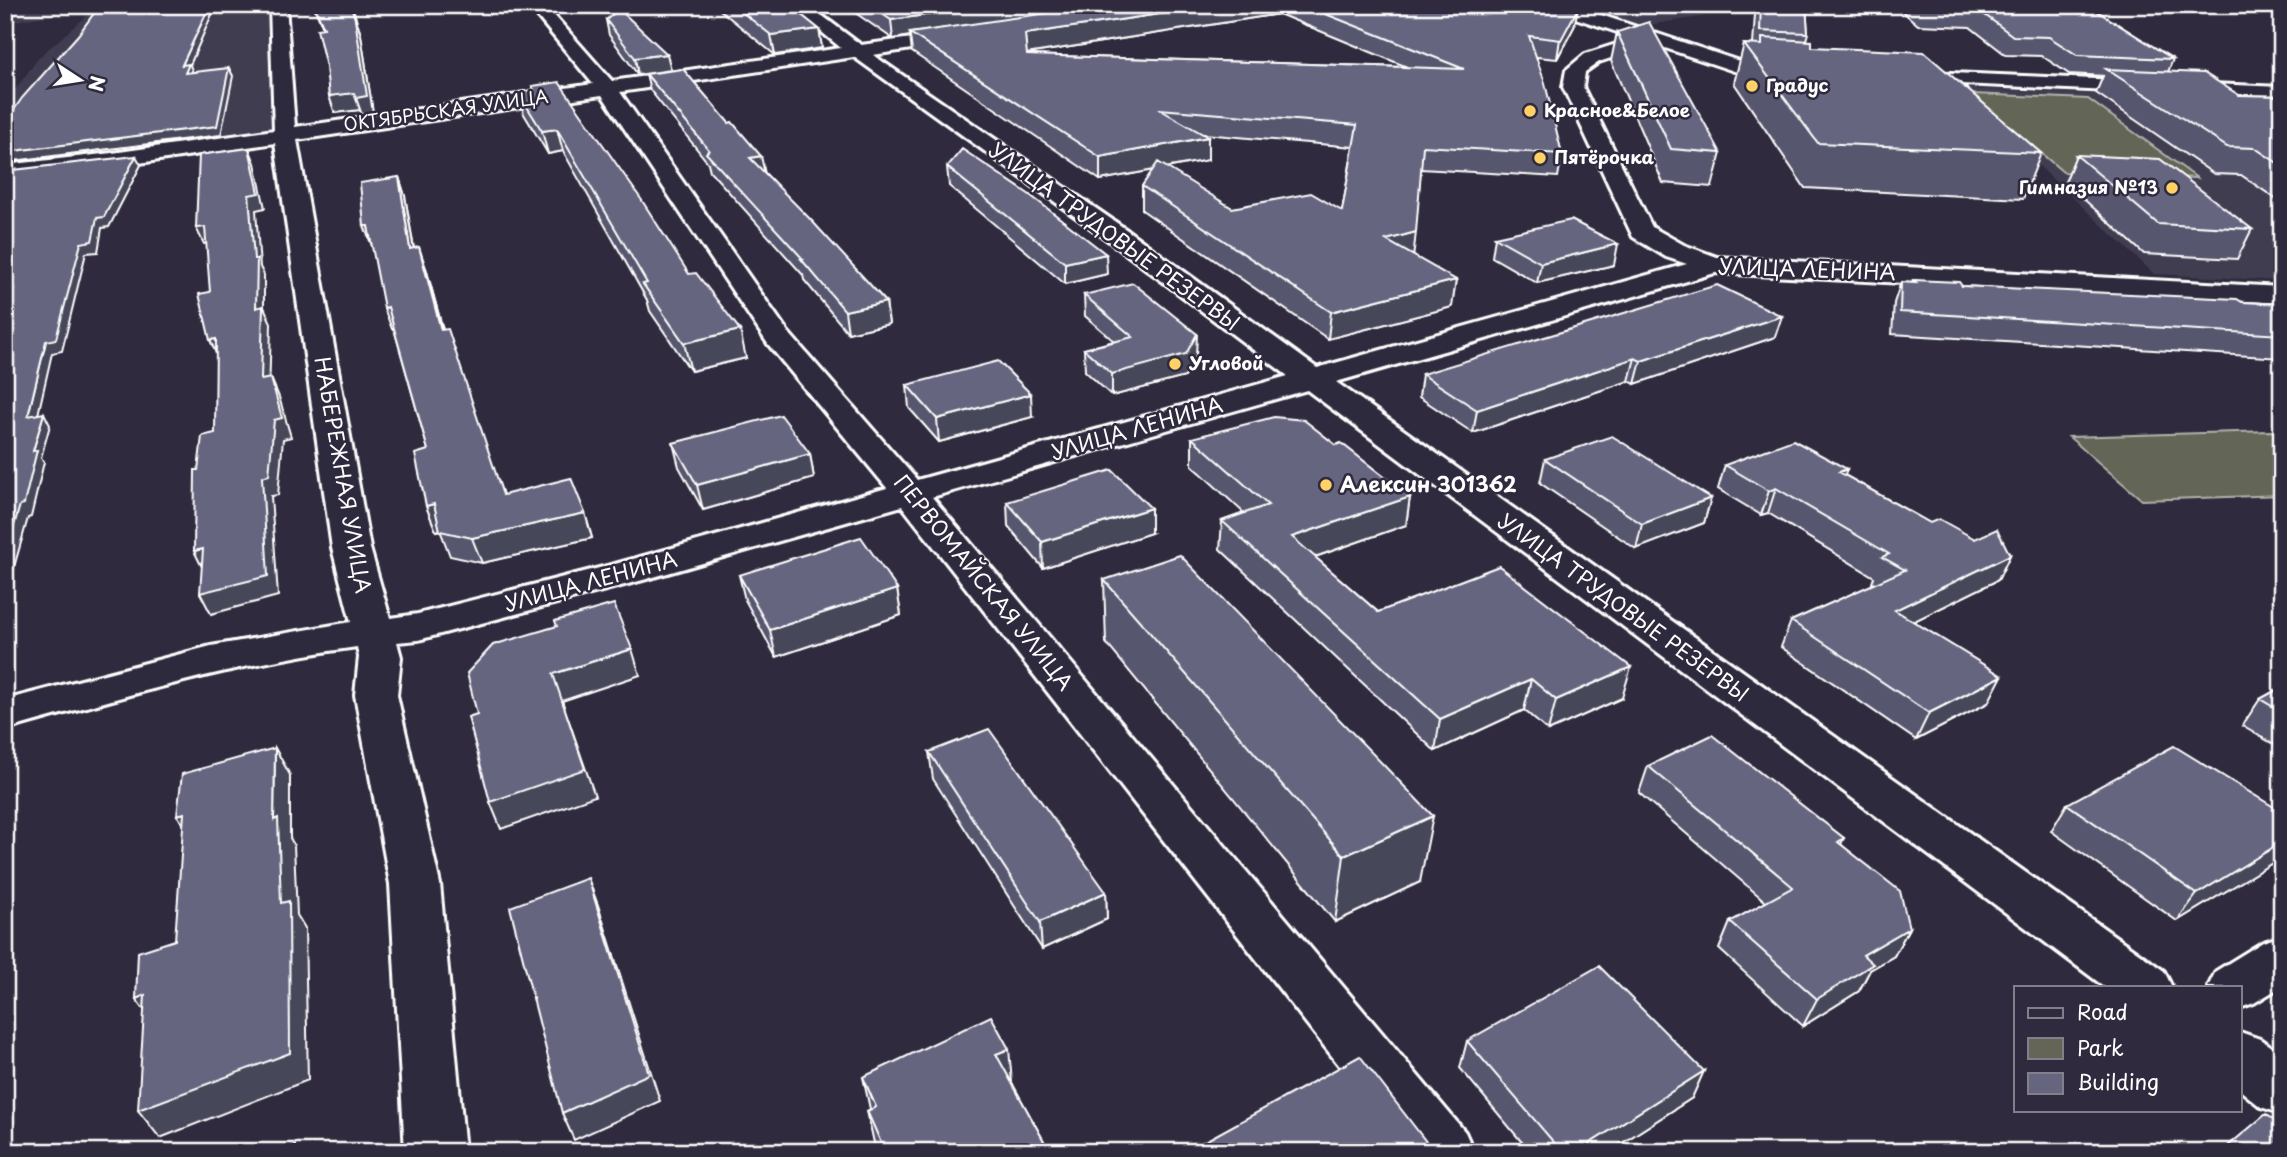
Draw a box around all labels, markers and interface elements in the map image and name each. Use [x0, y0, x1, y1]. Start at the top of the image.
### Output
north arrow [46, 46, 116, 116]
place label: Градус [1766, 71, 1829, 98]
text: N [82, 73, 113, 94]
marker: Градус [1744, 78, 1760, 94]
street label: ОКТЯБРЬСКАЯ УЛИЦА [342, 82, 550, 137]
place label: Красное&Белое [1544, 96, 1690, 123]
marker: Красное&Белое [1522, 103, 1538, 119]
street label: УЛИЦА ТРУДОВЫЕ РЕЗЕРВЫ [983, 133, 1247, 337]
place label: Пятёрочка [1554, 143, 1655, 170]
marker: Пятёрочка [1532, 150, 1548, 166]
place label: Гимназия №13 [2019, 173, 2158, 200]
marker: Гимназия №13 [2164, 180, 2180, 196]
street label: УЛИЦА ЛЕНИНА [1718, 249, 1896, 287]
place label: Угловой [1188, 349, 1263, 376]
street label: НАБЕРЕЖНАЯ УЛИЦА [307, 354, 381, 595]
marker: Угловой [1167, 356, 1183, 372]
street label: УЛИЦА ЛЕНИНА [1047, 387, 1226, 467]
street label: ПЕРВОМАЙСКАЯ УЛИЦА [887, 467, 1082, 697]
place label: Алексин 301362 [1340, 467, 1517, 499]
marker: Алексин 301362 [1318, 477, 1334, 493]
street label: УЛИЦА ТРУДОВЫЕ РЕЗЕРВЫ [1492, 504, 1756, 708]
street label: УЛИЦА ЛЕНИНА [501, 542, 680, 618]
legend [2014, 986, 2242, 1112]
text: Road [2077, 995, 2128, 1027]
text: Park [2077, 1031, 2124, 1063]
text: Building [2077, 1065, 2159, 1097]

